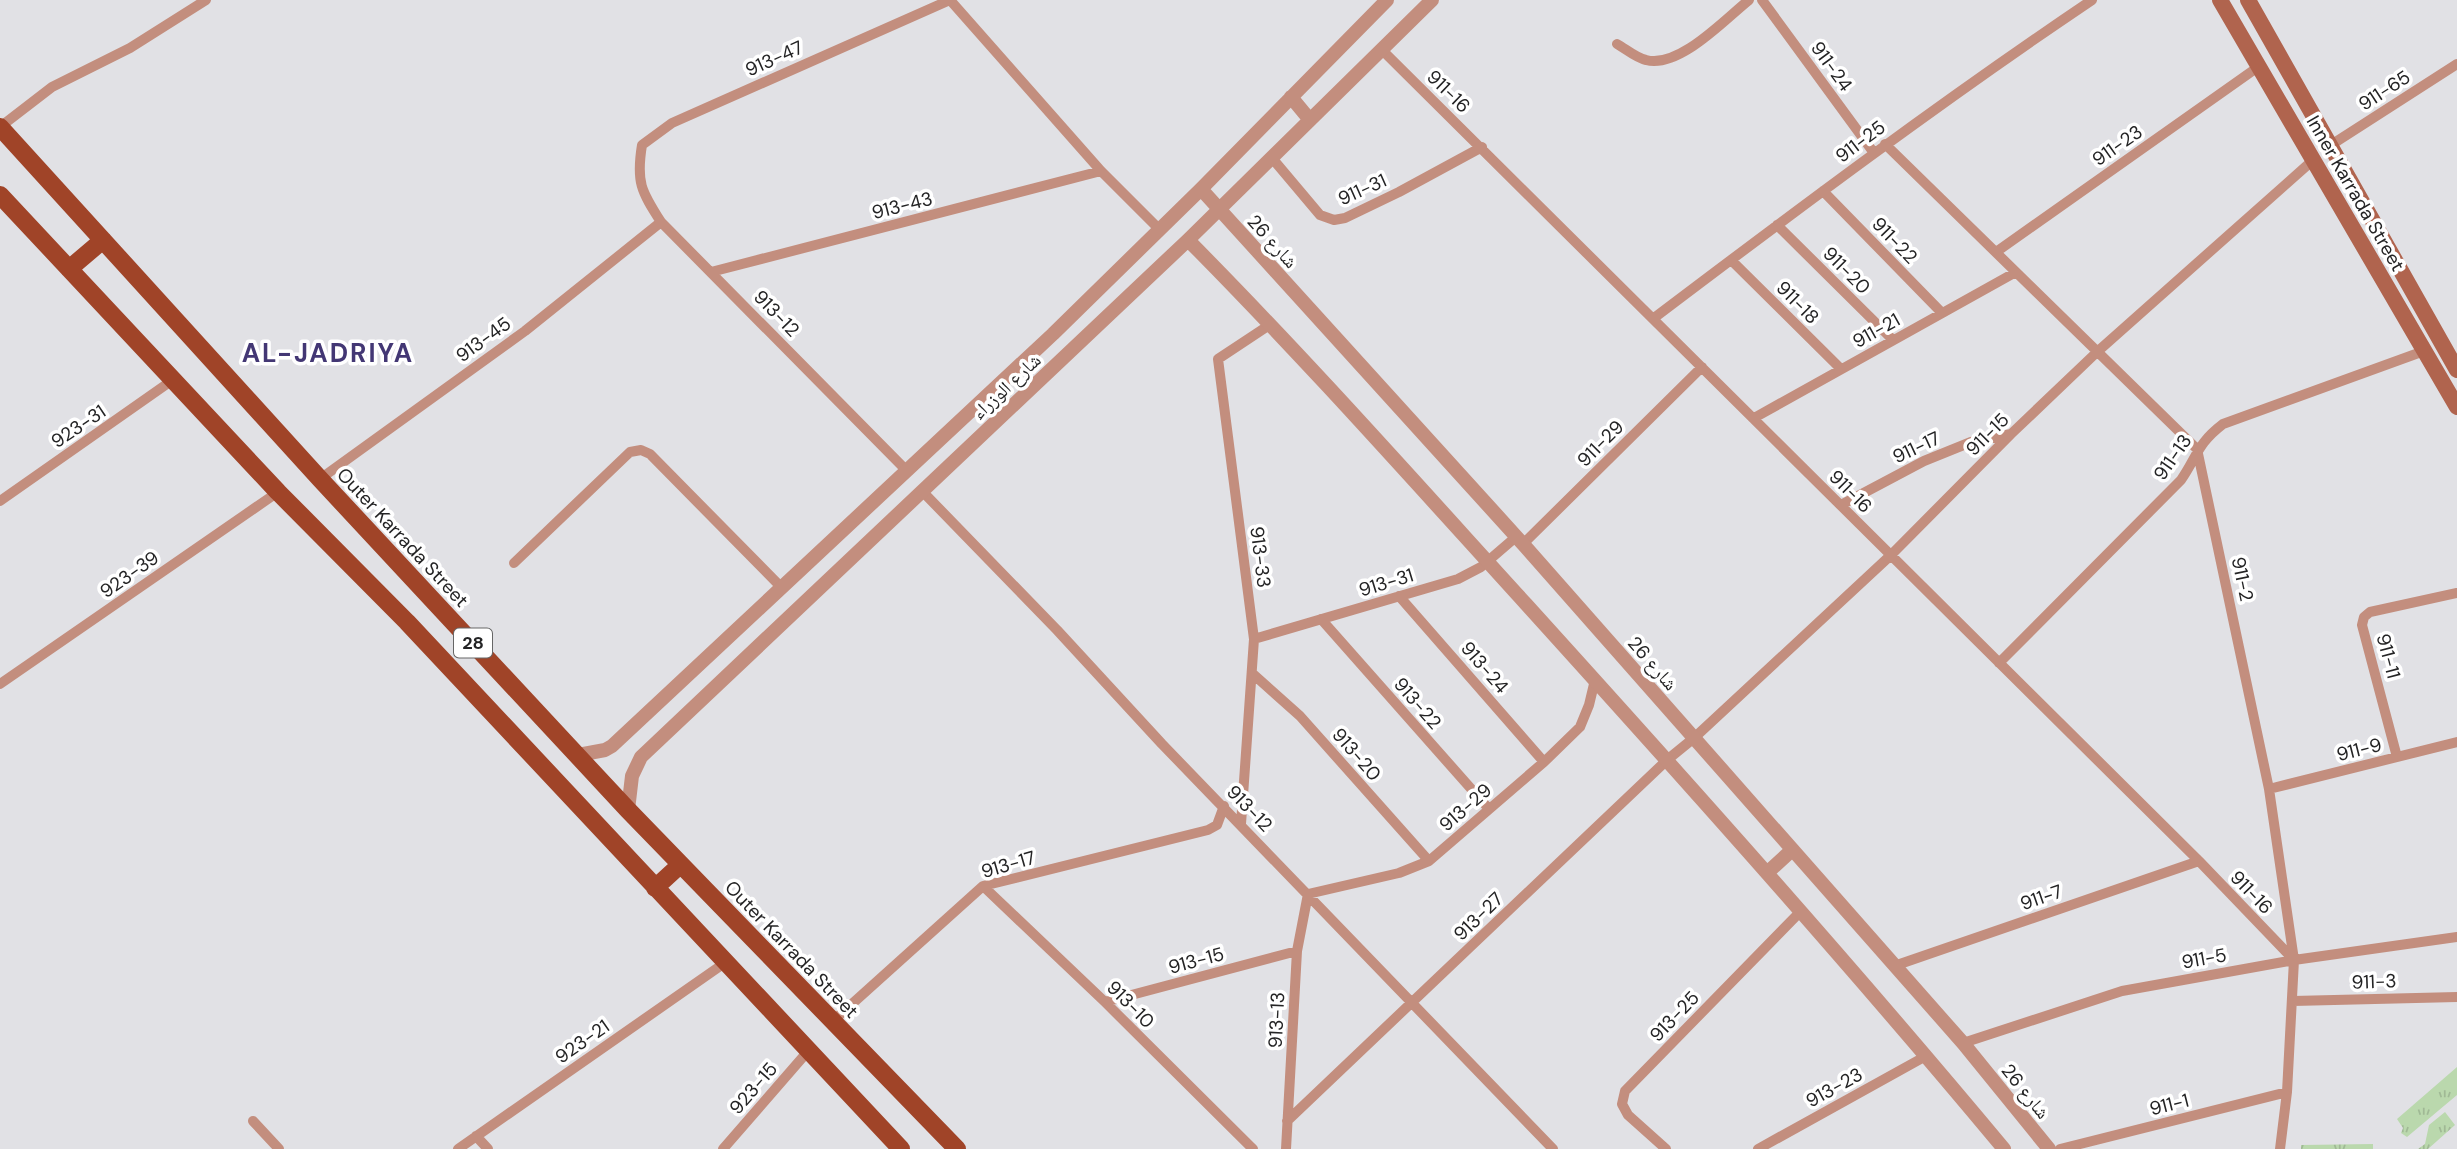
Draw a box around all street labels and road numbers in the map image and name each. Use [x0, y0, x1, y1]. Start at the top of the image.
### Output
street label: 913-47 [741, 35, 807, 82]
street label: 911-24 [1805, 36, 1858, 96]
street label: 911-16 [1421, 64, 1476, 118]
street label: 911-65 [2354, 64, 2415, 116]
street label: Inner Karrada Street [2301, 111, 2410, 276]
street label: 911-25 [1830, 114, 1890, 168]
street label: 911-23 [2087, 119, 2147, 172]
street label: 911-31 [1334, 168, 1390, 211]
street label: 913-43 [869, 186, 935, 225]
street label: شارع 26 [1242, 209, 1303, 274]
street label: 911-22 [1866, 212, 1923, 269]
street label: 911-20 [1817, 241, 1876, 300]
street label: 911-18 [1771, 275, 1825, 329]
street label: 913-12 [748, 285, 805, 342]
street label: 911-21 [1848, 307, 1904, 354]
street label: 913-45 [451, 311, 516, 368]
street label: شارع الوزراء [966, 348, 1046, 425]
street label: 923-31 [46, 399, 111, 454]
street label: 911-15 [1960, 407, 2014, 461]
street label: 911-29 [1572, 415, 1629, 472]
street label: 911-17 [1888, 426, 1944, 469]
street label: 911-13 [2148, 429, 2197, 485]
street label: Outer Karrada Street [331, 462, 474, 612]
street label: 911-16 [1824, 464, 1878, 518]
street label: 913-33 [1244, 525, 1277, 589]
street label: 923-39 [95, 545, 164, 604]
street label: 911-2 [2226, 555, 2259, 604]
street label: 913-31 [1356, 562, 1417, 603]
road number: 28 [454, 628, 492, 658]
street label: شارع 26 [1622, 631, 1683, 696]
street label: 911-11 [2371, 631, 2406, 681]
street label: 913-24 [1455, 636, 1514, 699]
street label: 913-22 [1388, 672, 1447, 735]
street label: 913-20 [1327, 722, 1387, 786]
street label: 911-9 [2334, 732, 2384, 767]
street label: 913-29 [1434, 778, 1497, 837]
street label: 913-12 [1221, 780, 1278, 837]
street label: 913-17 [978, 845, 1038, 884]
street label: 911-16 [2225, 865, 2279, 920]
street label: Outer Karrada Street [719, 875, 864, 1024]
street label: 911-7 [2017, 879, 2065, 916]
street label: 913-27 [1448, 887, 1509, 946]
street label: 913-15 [1166, 941, 1227, 980]
street label: 911-5 [2180, 942, 2229, 975]
street label: 911-3 [2351, 968, 2397, 995]
street label: 913-10 [1101, 975, 1160, 1034]
street label: 913-25 [1644, 986, 1705, 1047]
street label: 913-13 [1263, 991, 1290, 1049]
street label: 923-21 [550, 1014, 614, 1069]
street label: 923-15 [724, 1057, 783, 1120]
street label: شارع 26 [1996, 1059, 2055, 1124]
street label: 913-23 [1801, 1062, 1867, 1113]
street label: 911-1 [2147, 1088, 2191, 1121]

